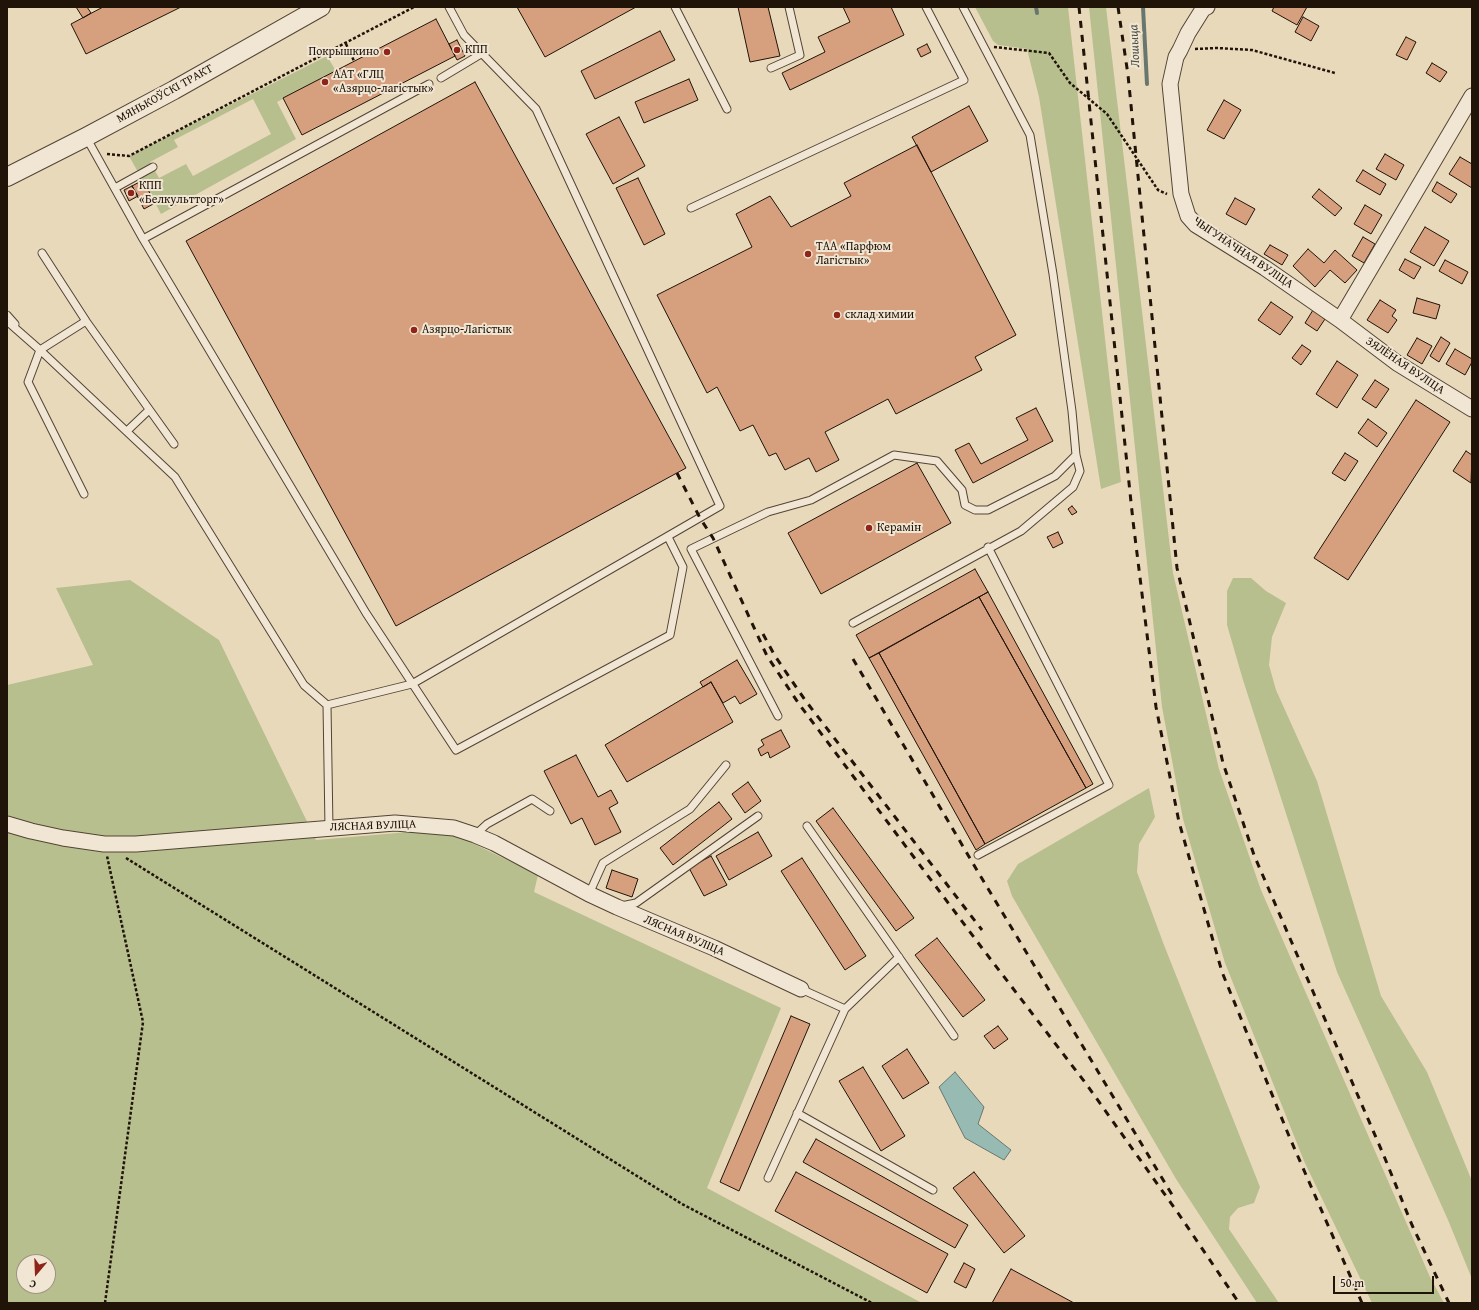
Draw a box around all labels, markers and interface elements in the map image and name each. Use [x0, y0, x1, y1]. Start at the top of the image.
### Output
water label: Лошыца [1126, 24, 1144, 68]
place label: КПП [465, 43, 488, 57]
place label: Покрышкино [308, 45, 379, 59]
marker: КПП [452, 45, 462, 55]
marker: Покрышкино [382, 47, 392, 57]
street label: МЯНЬКОЎСКІ ТРАКТ [114, 62, 216, 126]
place label: ААТ «ГЛЦ «Азярцо-лагістык» [333, 68, 434, 96]
marker: ААТ «ГЛЦ «Азярцо-лагістык» [320, 77, 330, 87]
place label: КПП «Белкультторг» [139, 179, 224, 207]
marker: КПП «Белкультторг» [126, 188, 136, 198]
street label: ЧЫГУНАЧНАЯ ВУЛІЦА [1190, 214, 1296, 292]
place label: ТАА «Парфюм Лагістык» [816, 240, 891, 268]
marker: ТАА «Парфюм Лагістык» [803, 249, 813, 259]
place label: склад химии [845, 308, 914, 322]
marker: склад химии [832, 310, 842, 320]
place label: Азярцо-Лагістык [422, 323, 512, 337]
marker: Азярцо-Лагістык [409, 325, 419, 335]
street label: ЗЯЛЁНАЯ ВУЛІЦА [1363, 334, 1447, 398]
place label: Керамін [877, 521, 921, 535]
marker: Керамін [864, 523, 874, 533]
street label: ЛЯСНАЯ ВУЛІЦА [329, 817, 417, 835]
street label: ЛЯСНАЯ ВУЛІЦА [641, 912, 727, 960]
north arrow [16, 1254, 56, 1294]
scale bar [1335, 1268, 1436, 1294]
text: 50 m [1340, 1274, 1364, 1291]
text: С [27, 1276, 38, 1293]

